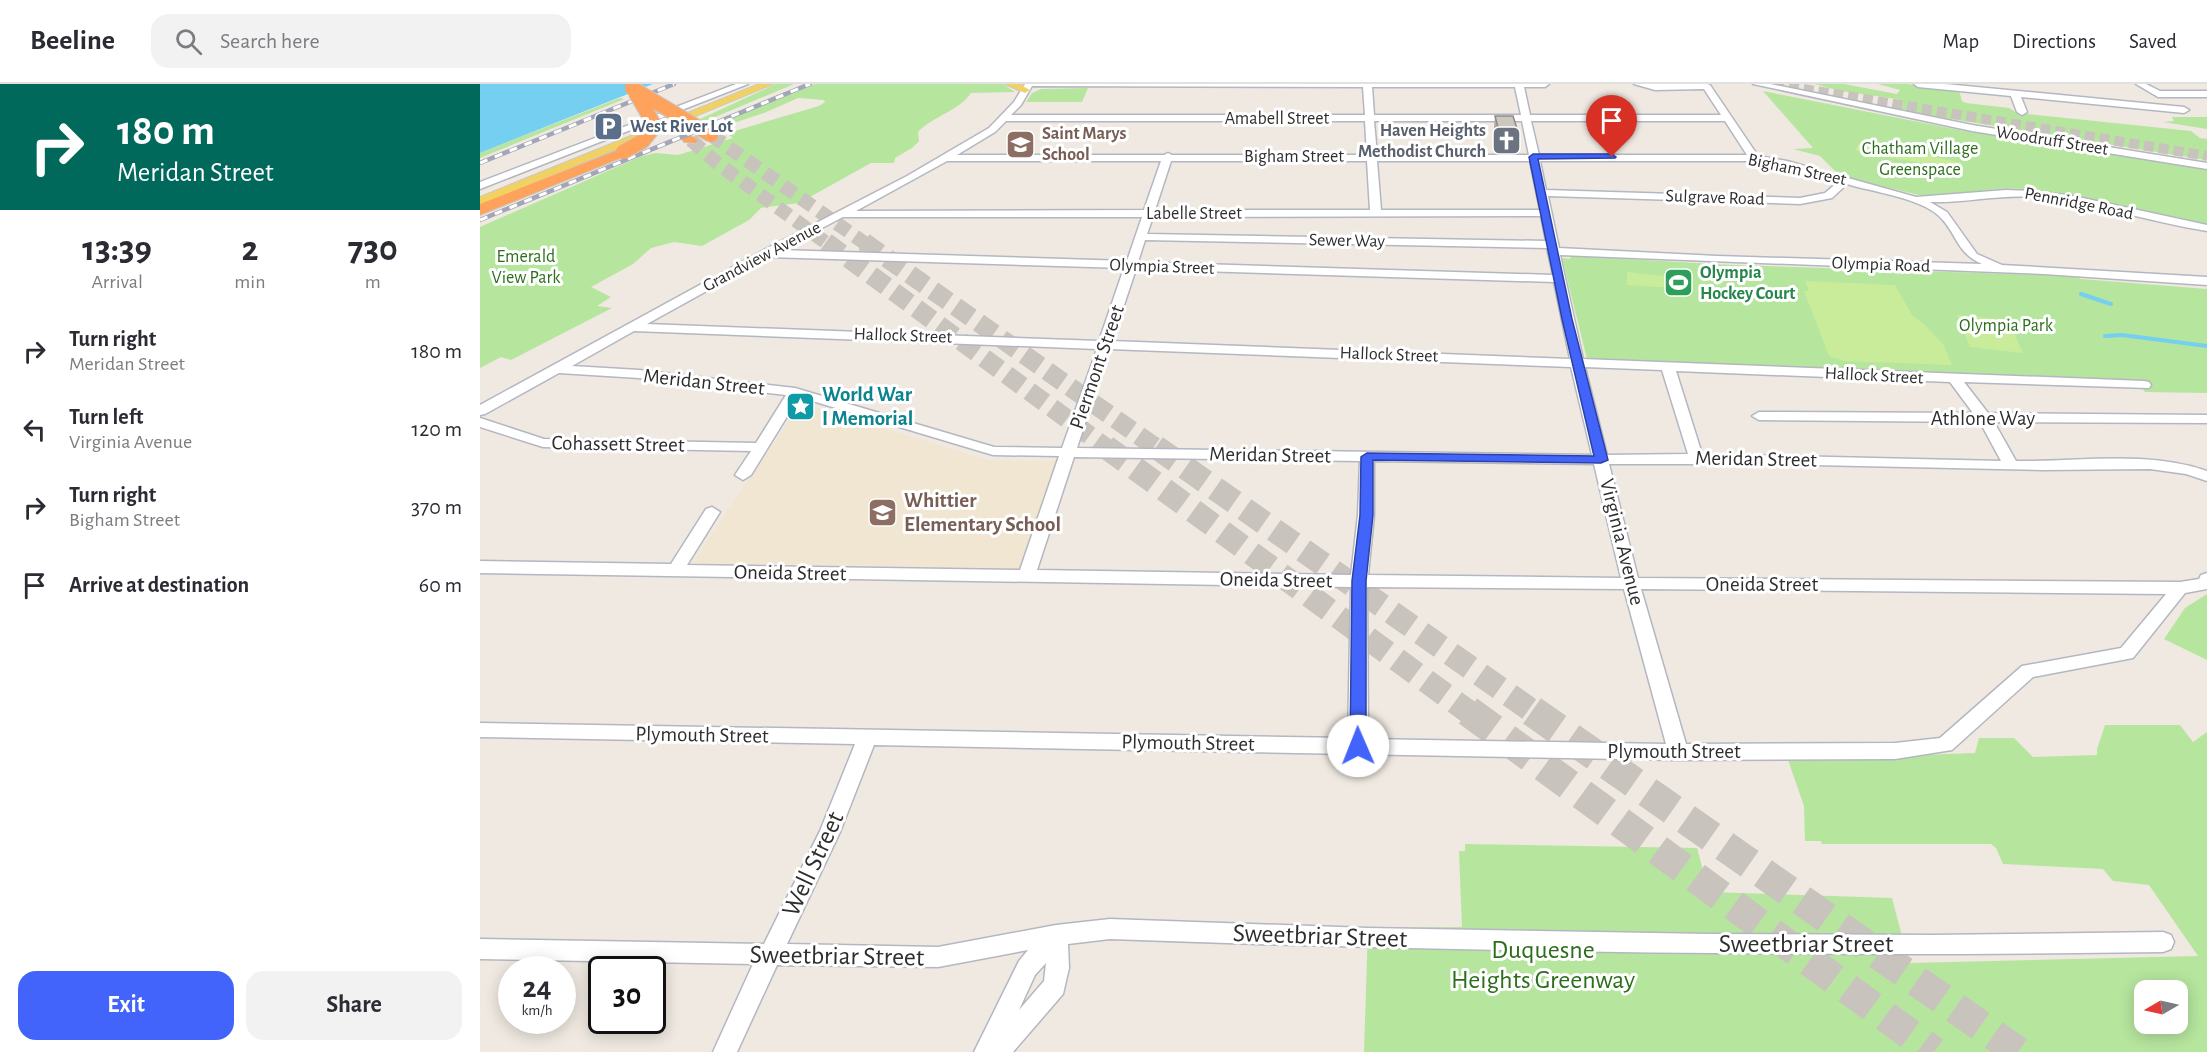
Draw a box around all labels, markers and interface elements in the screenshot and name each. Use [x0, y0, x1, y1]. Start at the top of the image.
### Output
search box [151, 14, 571, 68]
icon: search [172, 25, 205, 58]
text: Beeline [30, 27, 115, 55]
text: Search here [220, 30, 320, 52]
text: Map [1943, 31, 1979, 52]
text: Directions [2012, 31, 2096, 52]
text: Saved [2129, 31, 2177, 52]
pin [1586, 95, 1637, 157]
icon: arrive [1595, 104, 1628, 137]
icon: right [18, 108, 96, 186]
text: 180 m [117, 110, 215, 152]
street label: Amabell Street [1225, 110, 1330, 128]
parking icon: West River Lot [593, 111, 625, 143]
place label: West River Lot [630, 118, 733, 136]
place label: Haven Heights Methodist Church [1358, 122, 1486, 161]
street label: Woodruff Street [1995, 123, 2110, 159]
place label: Saint Marys School [1042, 125, 1126, 164]
church icon: Haven Heights Methodist Church [1491, 125, 1523, 157]
school or university icon: Saint Marys School [1005, 128, 1037, 160]
park label: Chatham Village Greenspace [1862, 140, 1978, 179]
street label: Bigham Street [1244, 148, 1344, 166]
street label: Bigham Street [1746, 151, 1848, 189]
text: Meridan Street [117, 159, 274, 186]
street label: Pennridge Road [2023, 185, 2135, 223]
street label: Sulgrave Road [1665, 187, 1765, 209]
street label: Labelle Street [1146, 205, 1242, 223]
street label: Grandview Avenue [700, 218, 824, 296]
text: 13:39 [82, 231, 152, 267]
text: 2 [241, 231, 258, 267]
text: 730 [348, 231, 398, 267]
street label: Sewer Way [1309, 231, 1386, 251]
park label: Emerald View Park [492, 248, 561, 287]
street label: Olympia Road [1831, 254, 1931, 276]
street label: Olympia Street [1109, 256, 1215, 278]
place label: Olympia Hockey Court [1700, 264, 1795, 303]
sports icon: Olympia Hockey Court [1663, 267, 1695, 299]
text: Arrival [91, 272, 143, 292]
text: min [234, 272, 265, 292]
text: m [365, 272, 381, 292]
street label: Piermont Street [1066, 302, 1128, 432]
park label: Olympia Park [1959, 317, 2054, 335]
street label: Hallock Street [853, 325, 953, 347]
text: Turn right [69, 328, 156, 350]
icon: right [18, 335, 51, 368]
text: 180 m [411, 340, 462, 362]
street label: Hallock Street [1339, 344, 1439, 366]
text: Meridan Street [69, 354, 185, 374]
street label: Hallock Street [1824, 364, 1924, 388]
street label: Meridan Street [642, 365, 766, 399]
place label: World War I Memorial [822, 384, 913, 429]
place icon: World War I Memorial [785, 390, 817, 422]
text: Turn left [69, 406, 143, 428]
street label: Athlone Way [1931, 408, 2035, 429]
icon: left [18, 413, 51, 446]
text: 120 m [412, 418, 462, 440]
text: Virginia Avenue [69, 432, 192, 452]
street label: Cohassett Street [551, 432, 685, 456]
street label: Meridan Street [1209, 443, 1331, 467]
street label: Meridan Street [1695, 447, 1817, 471]
street label: Virginia Avenue [1596, 477, 1648, 607]
text: Turn right [69, 484, 156, 506]
place label: Whittier Elementary School [904, 490, 1061, 535]
icon: right [18, 491, 51, 524]
text: 370 m [411, 496, 462, 518]
school or university icon: Whittier Elementary School [867, 496, 899, 528]
text: Bigham Street [69, 510, 180, 530]
street label: Oneida Street [734, 562, 847, 584]
icon: arrive [18, 569, 51, 602]
street label: Oneida Street [1220, 569, 1333, 591]
text: Arrive at destination [69, 574, 249, 596]
text: 60 m [419, 574, 462, 596]
street label: Oneida Street [1706, 574, 1819, 595]
position arrow [1326, 714, 1390, 778]
street label: Plymouth Street [635, 723, 769, 747]
street label: Plymouth Street [1121, 731, 1255, 755]
street label: Plymouth Street [1607, 741, 1741, 762]
street label: Well Street [777, 808, 849, 920]
street label: Sweetbriar Street [1232, 920, 1408, 952]
street label: Sweetbriar Street [1719, 931, 1893, 957]
park label: Duquesne Heights Greenway [1451, 937, 1635, 993]
street label: Sweetbriar Street [749, 941, 925, 971]
speed limit sign: 30 [588, 956, 666, 1034]
button: Exit [18, 971, 234, 1040]
button: Share [246, 971, 462, 1040]
text: 24 [522, 973, 552, 1003]
north arrow [2134, 980, 2188, 1034]
map controls [2134, 980, 2188, 1034]
text: km/h [522, 1003, 552, 1018]

